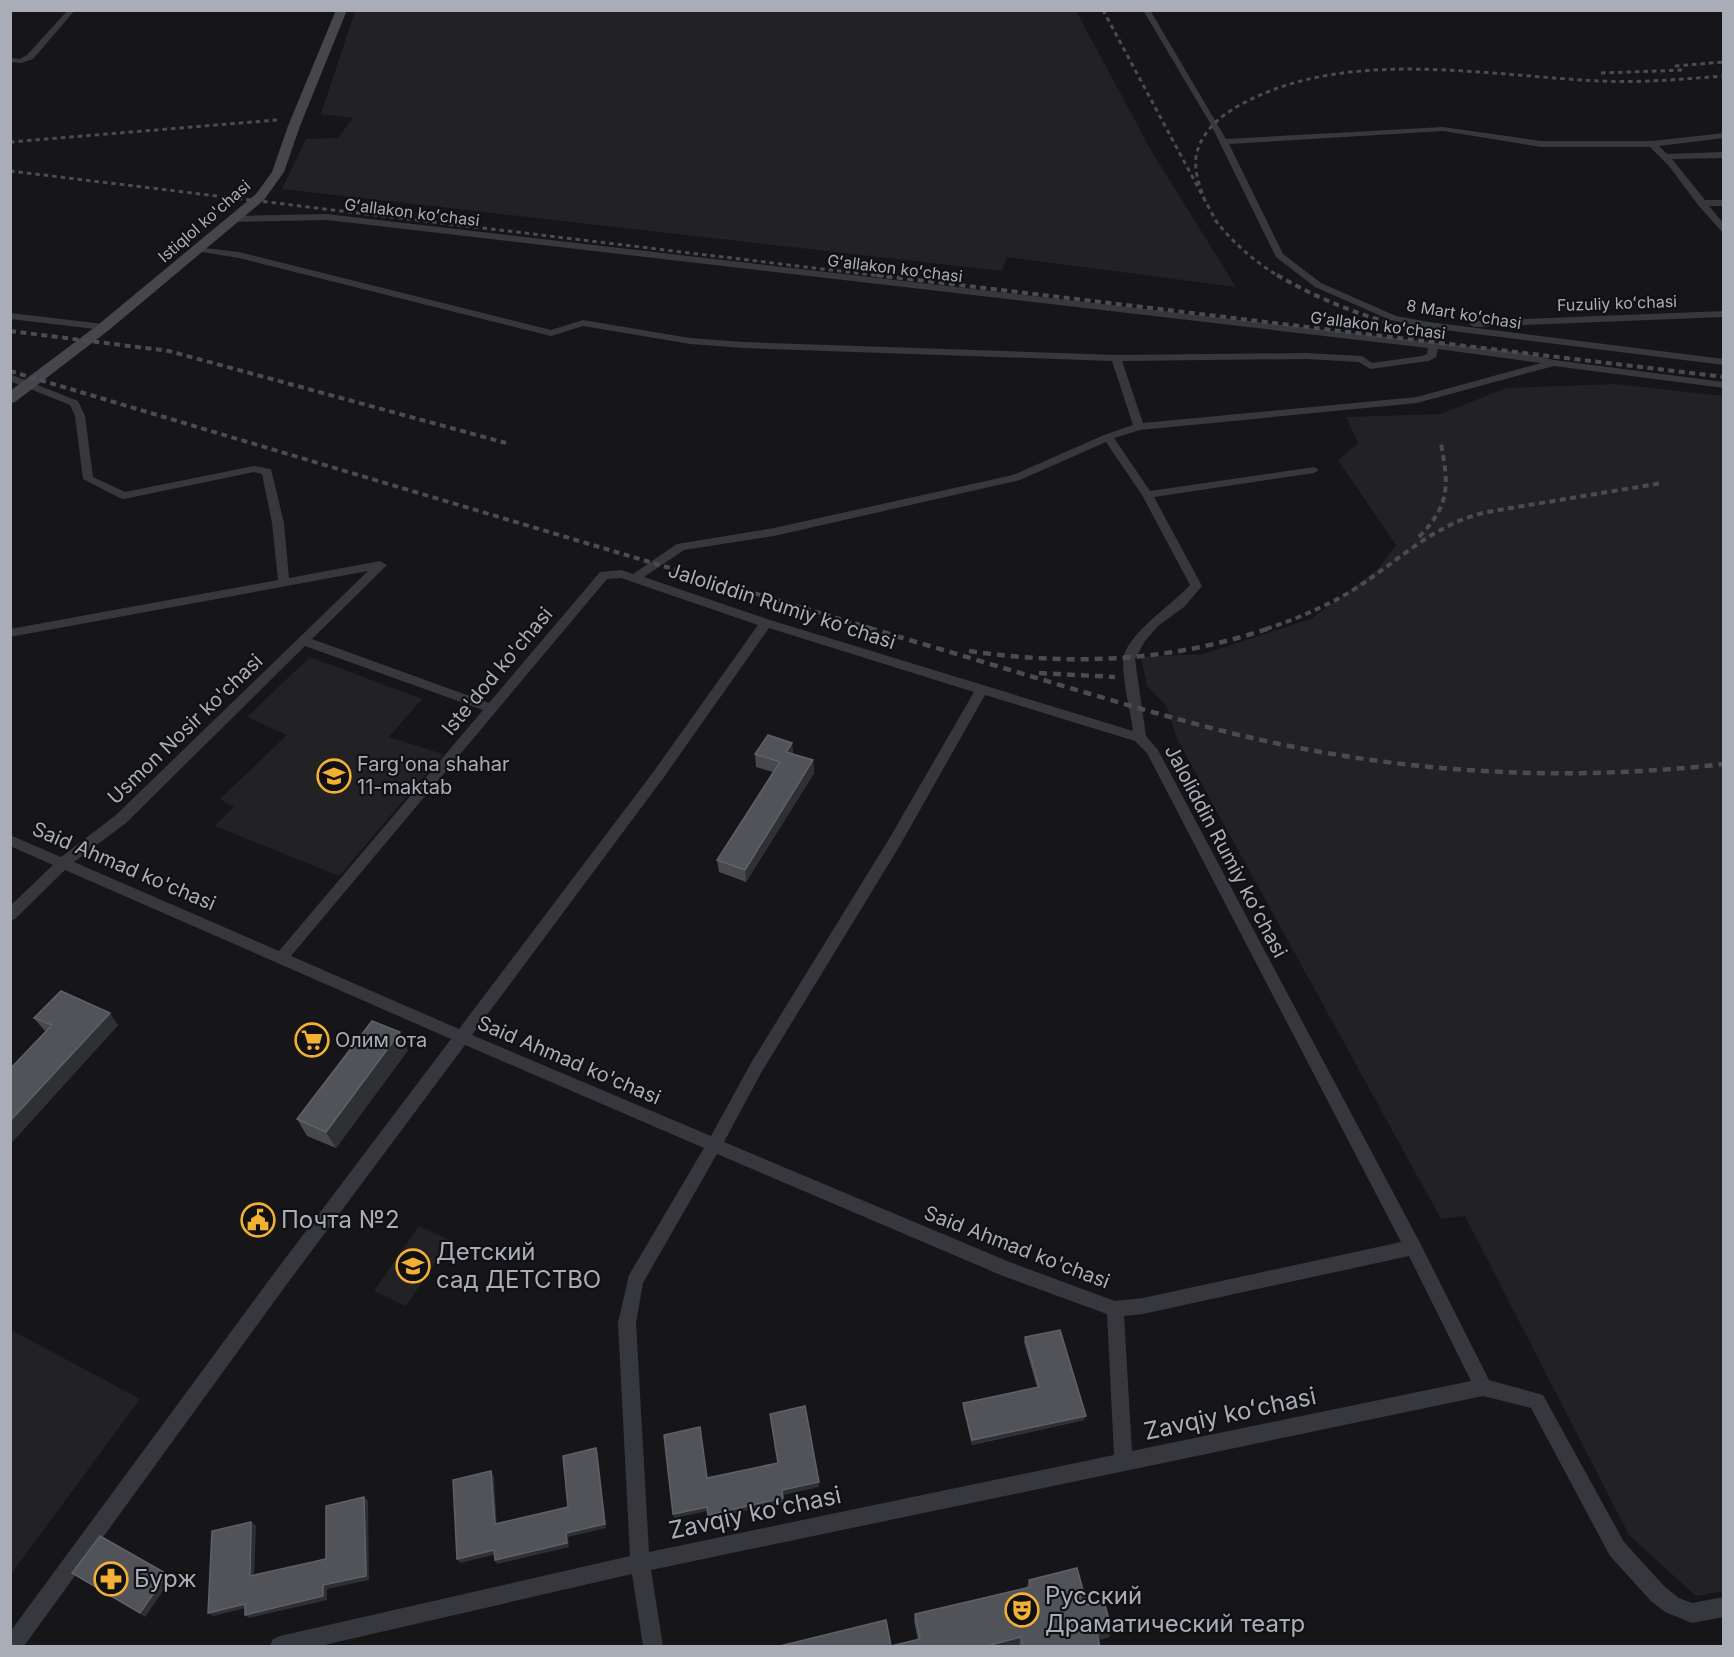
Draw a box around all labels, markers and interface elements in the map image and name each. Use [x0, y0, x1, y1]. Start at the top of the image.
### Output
street label: Istiqlol ko'chasi [154, 175, 254, 267]
street label: Gʻallakon koʻchasi [343, 194, 481, 230]
street label: Gʻallakon koʻchasi [826, 250, 964, 286]
street label: Fuzuliy koʻchasi [1557, 291, 1677, 315]
street label: 8 Mart koʻchasi [1405, 295, 1523, 333]
street label: Gʻallakon koʻchasi [1309, 307, 1447, 343]
street label: Jaloliddin Rumiy koʻchasi [665, 558, 899, 654]
street label: Iste'dod ko'chasi [437, 602, 557, 740]
street label: Usmon Nosir ko'chasi [103, 649, 267, 809]
street label: Jaloliddin Rumiy koʻchasi [1160, 740, 1292, 962]
place label: Farg'ona shahar 11-maktab [357, 752, 510, 799]
school or university icon: Farg'ona shahar 11-maktab [316, 758, 352, 794]
street label: Said Ahmad ko'chasi [29, 816, 219, 916]
street label: Said Ahmad ko'chasi [474, 1010, 664, 1110]
supermarket icon: Олим ота [294, 1022, 330, 1058]
place label: Олим ота [335, 1028, 427, 1052]
street label: Said Ahmad ko'chasi [921, 1201, 1113, 1293]
public building icon: Почта №2 [240, 1202, 276, 1238]
place label: Почта №2 [281, 1205, 400, 1234]
place label: Детский сад ДЕТСТВО [436, 1237, 601, 1294]
school or university icon: Детский сад ДЕТСТВО [395, 1248, 431, 1284]
street label: Zavqiy koʻchasi [1141, 1381, 1319, 1446]
street label: Zavqiy koʻchasi [666, 1480, 844, 1545]
pharmacy icon: Бурж [93, 1561, 129, 1597]
place label: Бурж [134, 1564, 197, 1593]
place label: Русский Драматический театр [1045, 1581, 1305, 1638]
theatre icon: Русский Драматический театр [1004, 1592, 1040, 1628]

